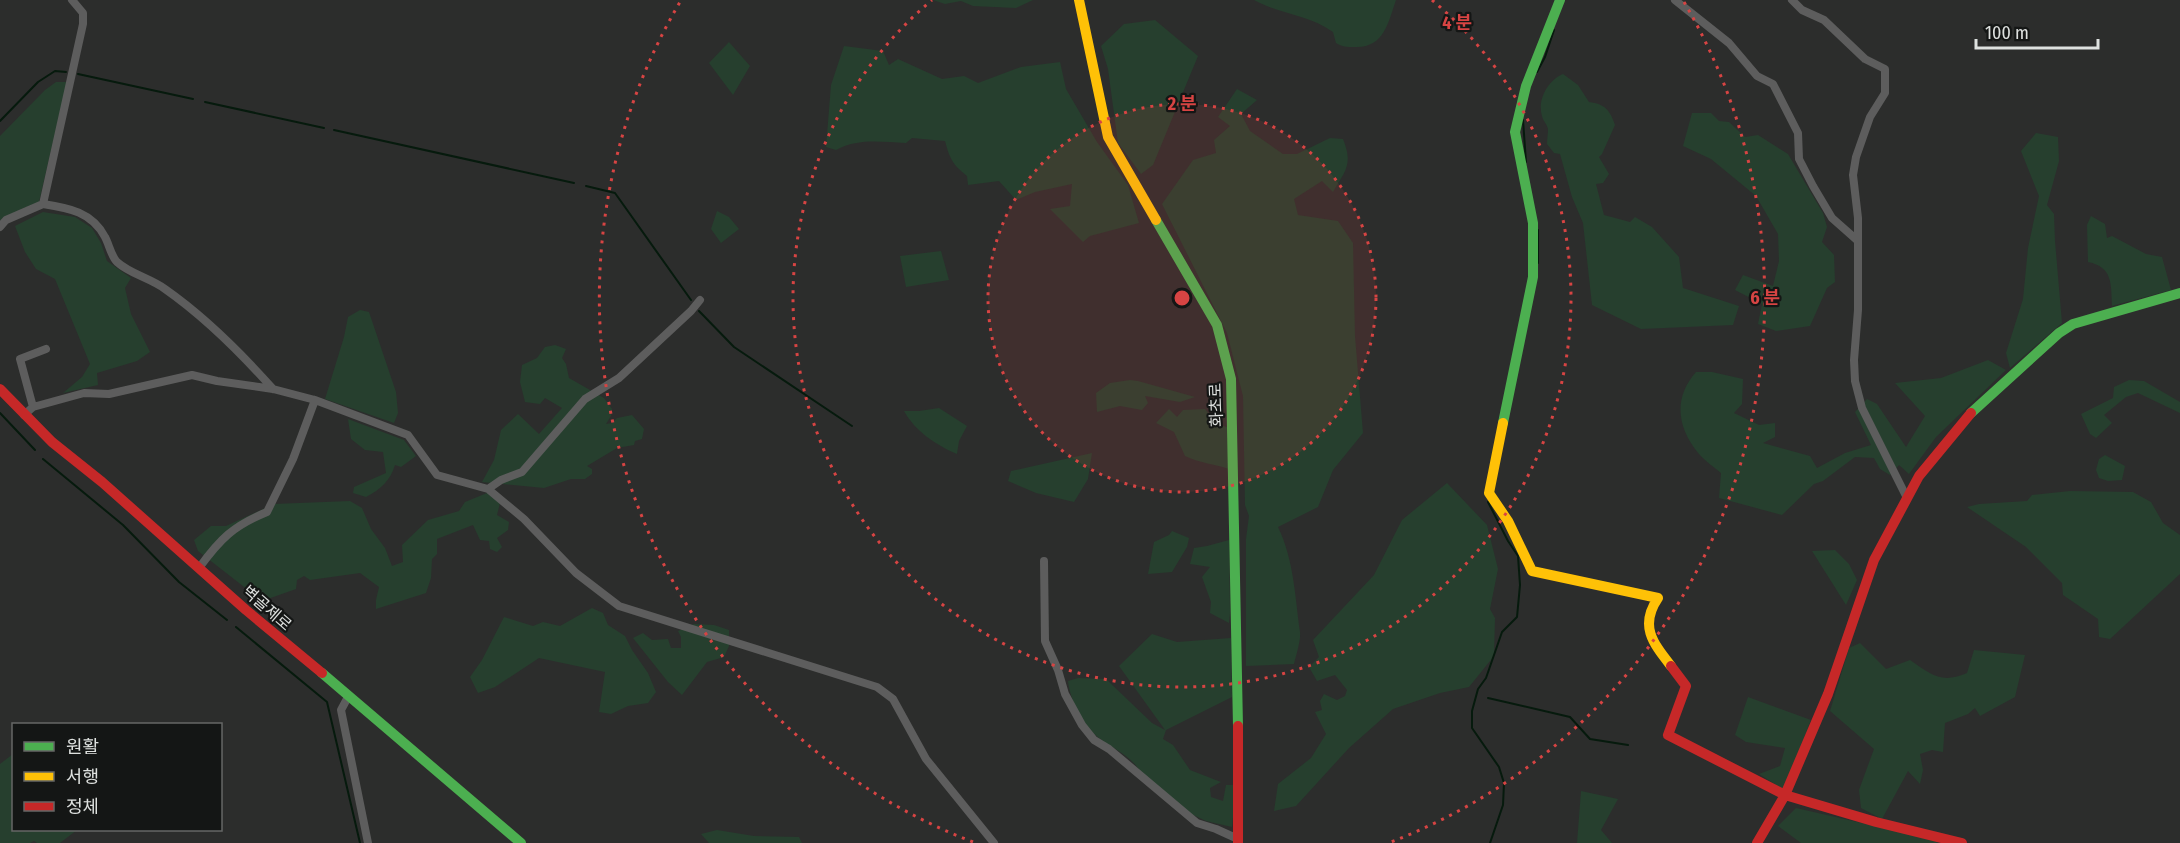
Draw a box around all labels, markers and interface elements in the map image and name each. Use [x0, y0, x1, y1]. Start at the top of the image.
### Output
text: 4 분 [1442, 12, 1472, 34]
scale bar [1976, 12, 2098, 50]
text: 100 m [1985, 22, 2029, 44]
text: 2 분 [1167, 93, 1197, 115]
text: 6 분 [1750, 287, 1780, 309]
centre of rings [1172, 288, 1192, 308]
street label: 화초로 [1206, 382, 1226, 427]
street label: 벽골제로 [239, 582, 296, 635]
legend [12, 723, 222, 831]
text: 원활 [66, 736, 99, 758]
text: 서행 [66, 766, 99, 788]
text: 정체 [66, 796, 99, 818]

